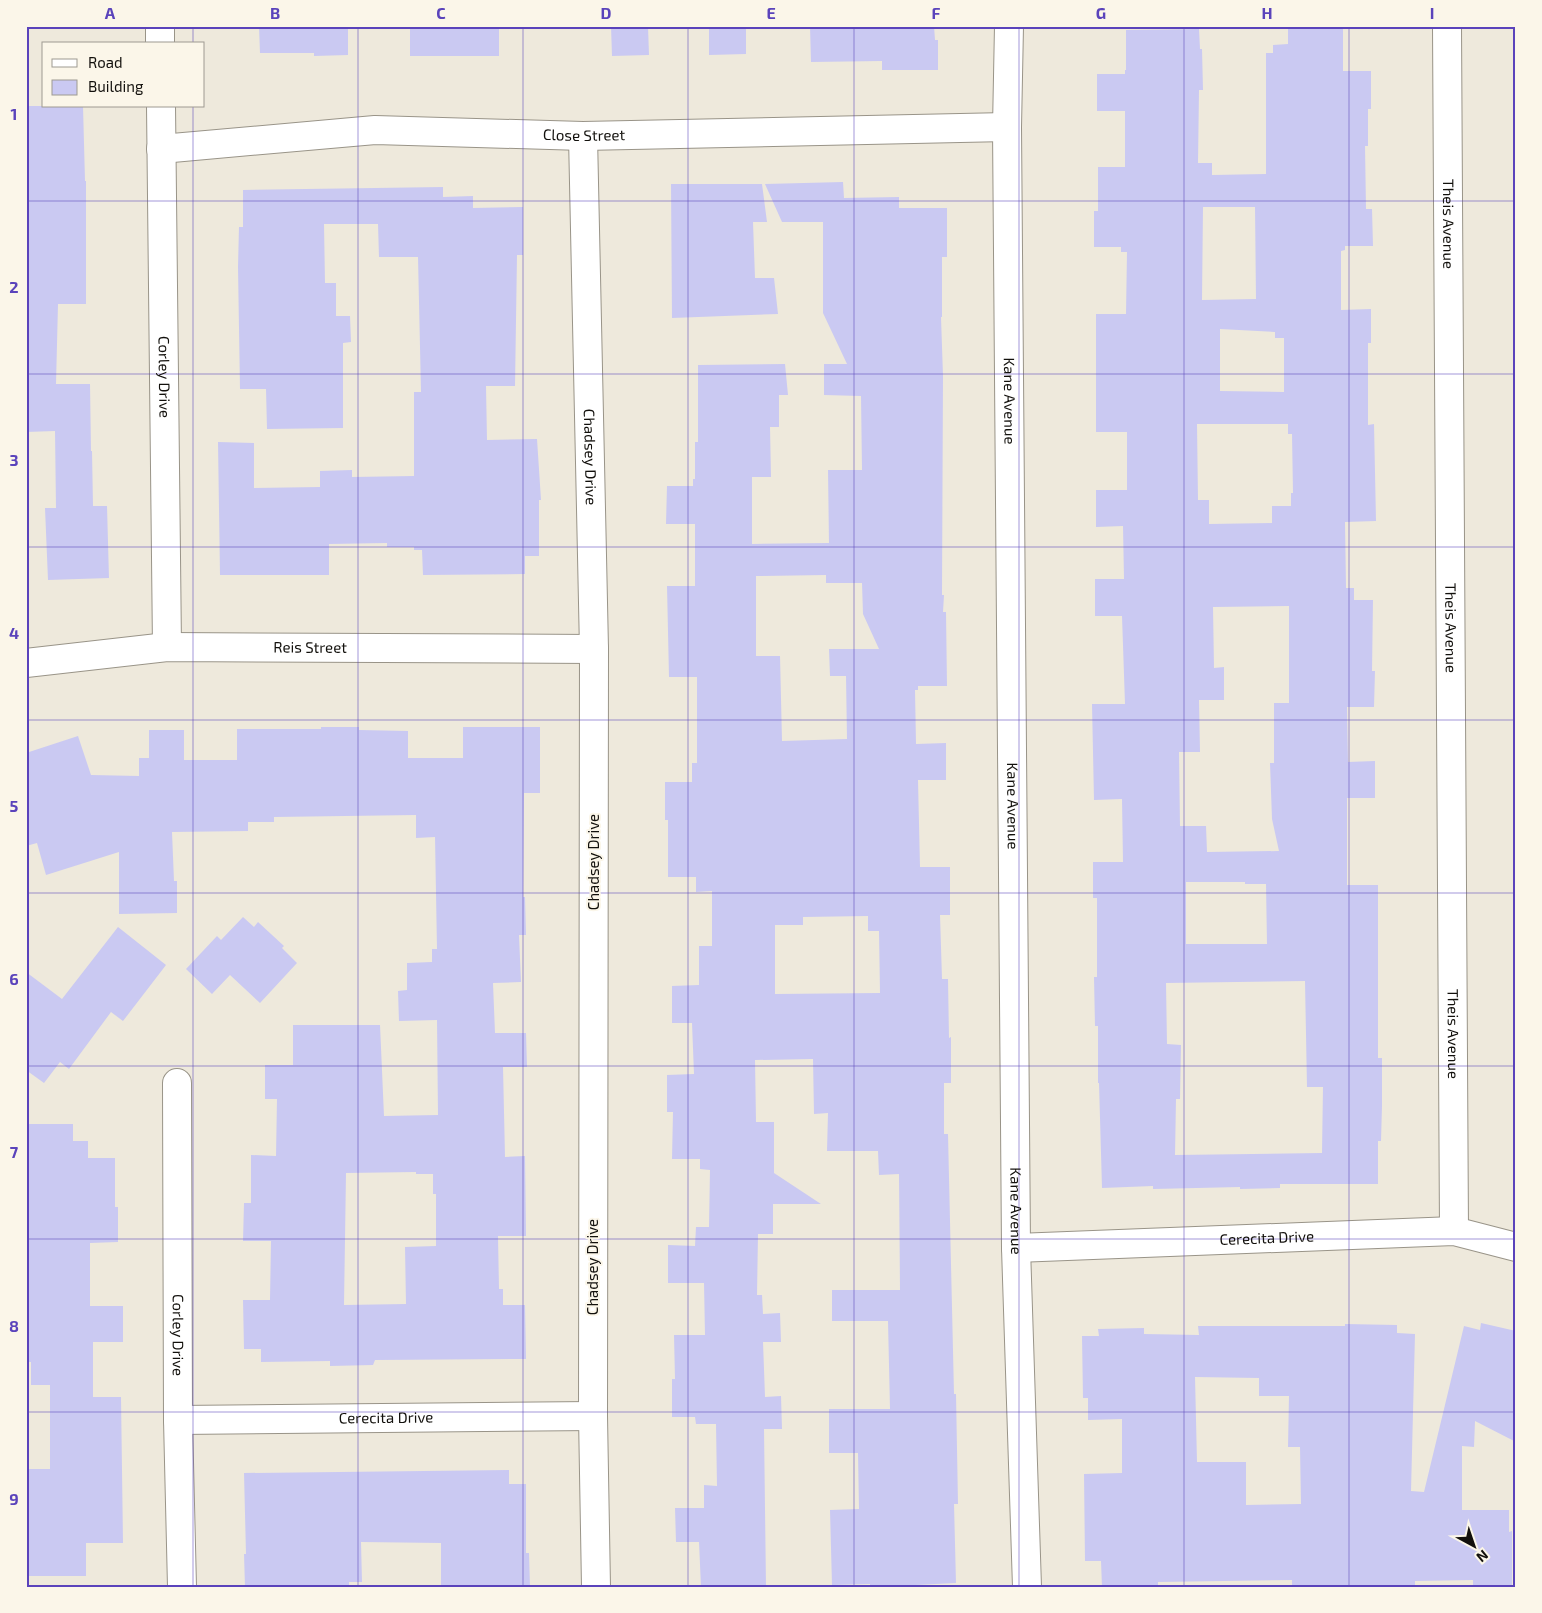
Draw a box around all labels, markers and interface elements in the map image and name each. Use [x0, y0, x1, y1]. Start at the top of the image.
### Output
text: A [105, 3, 116, 22]
text: B [270, 3, 280, 22]
text: C [436, 3, 446, 22]
text: D [601, 3, 612, 22]
text: E [766, 3, 776, 22]
text: F [932, 3, 941, 22]
text: G [1096, 3, 1106, 22]
text: H [1261, 3, 1273, 22]
text: I [1430, 3, 1434, 22]
legend [42, 42, 205, 108]
text: Road [88, 53, 123, 71]
text: Building [88, 77, 144, 95]
text: 1 [11, 104, 17, 123]
street label: Close Street [543, 125, 626, 144]
street label: Theis Avenue [1440, 179, 1458, 269]
text: 2 [9, 277, 19, 296]
street label: Corley Drive [156, 336, 174, 418]
street label: Kane Avenue [1001, 357, 1020, 445]
street label: Chadsey Drive [581, 409, 601, 505]
text: 3 [9, 450, 19, 469]
street label: Theis Avenue [1442, 583, 1461, 673]
text: 4 [9, 623, 19, 642]
street label: Reis Street [273, 637, 347, 656]
street label: Kane Avenue [1004, 762, 1023, 850]
text: 5 [10, 796, 19, 815]
street label: Chadsey Drive [584, 814, 602, 910]
text: 6 [9, 969, 19, 988]
street label: Theis Avenue [1445, 989, 1463, 1079]
text: 7 [10, 1142, 19, 1161]
street label: Kane Avenue [1007, 1167, 1026, 1255]
street label: Chadsey Drive [583, 1219, 601, 1315]
street label: Cerecita Drive [1219, 1226, 1314, 1248]
street label: Corley Drive [170, 1294, 188, 1376]
text: 8 [9, 1316, 19, 1335]
street label: Cerecita Drive [339, 1408, 433, 1426]
text: 9 [9, 1489, 19, 1508]
north arrow [1450, 1520, 1500, 1570]
text: N [1473, 1547, 1492, 1566]

